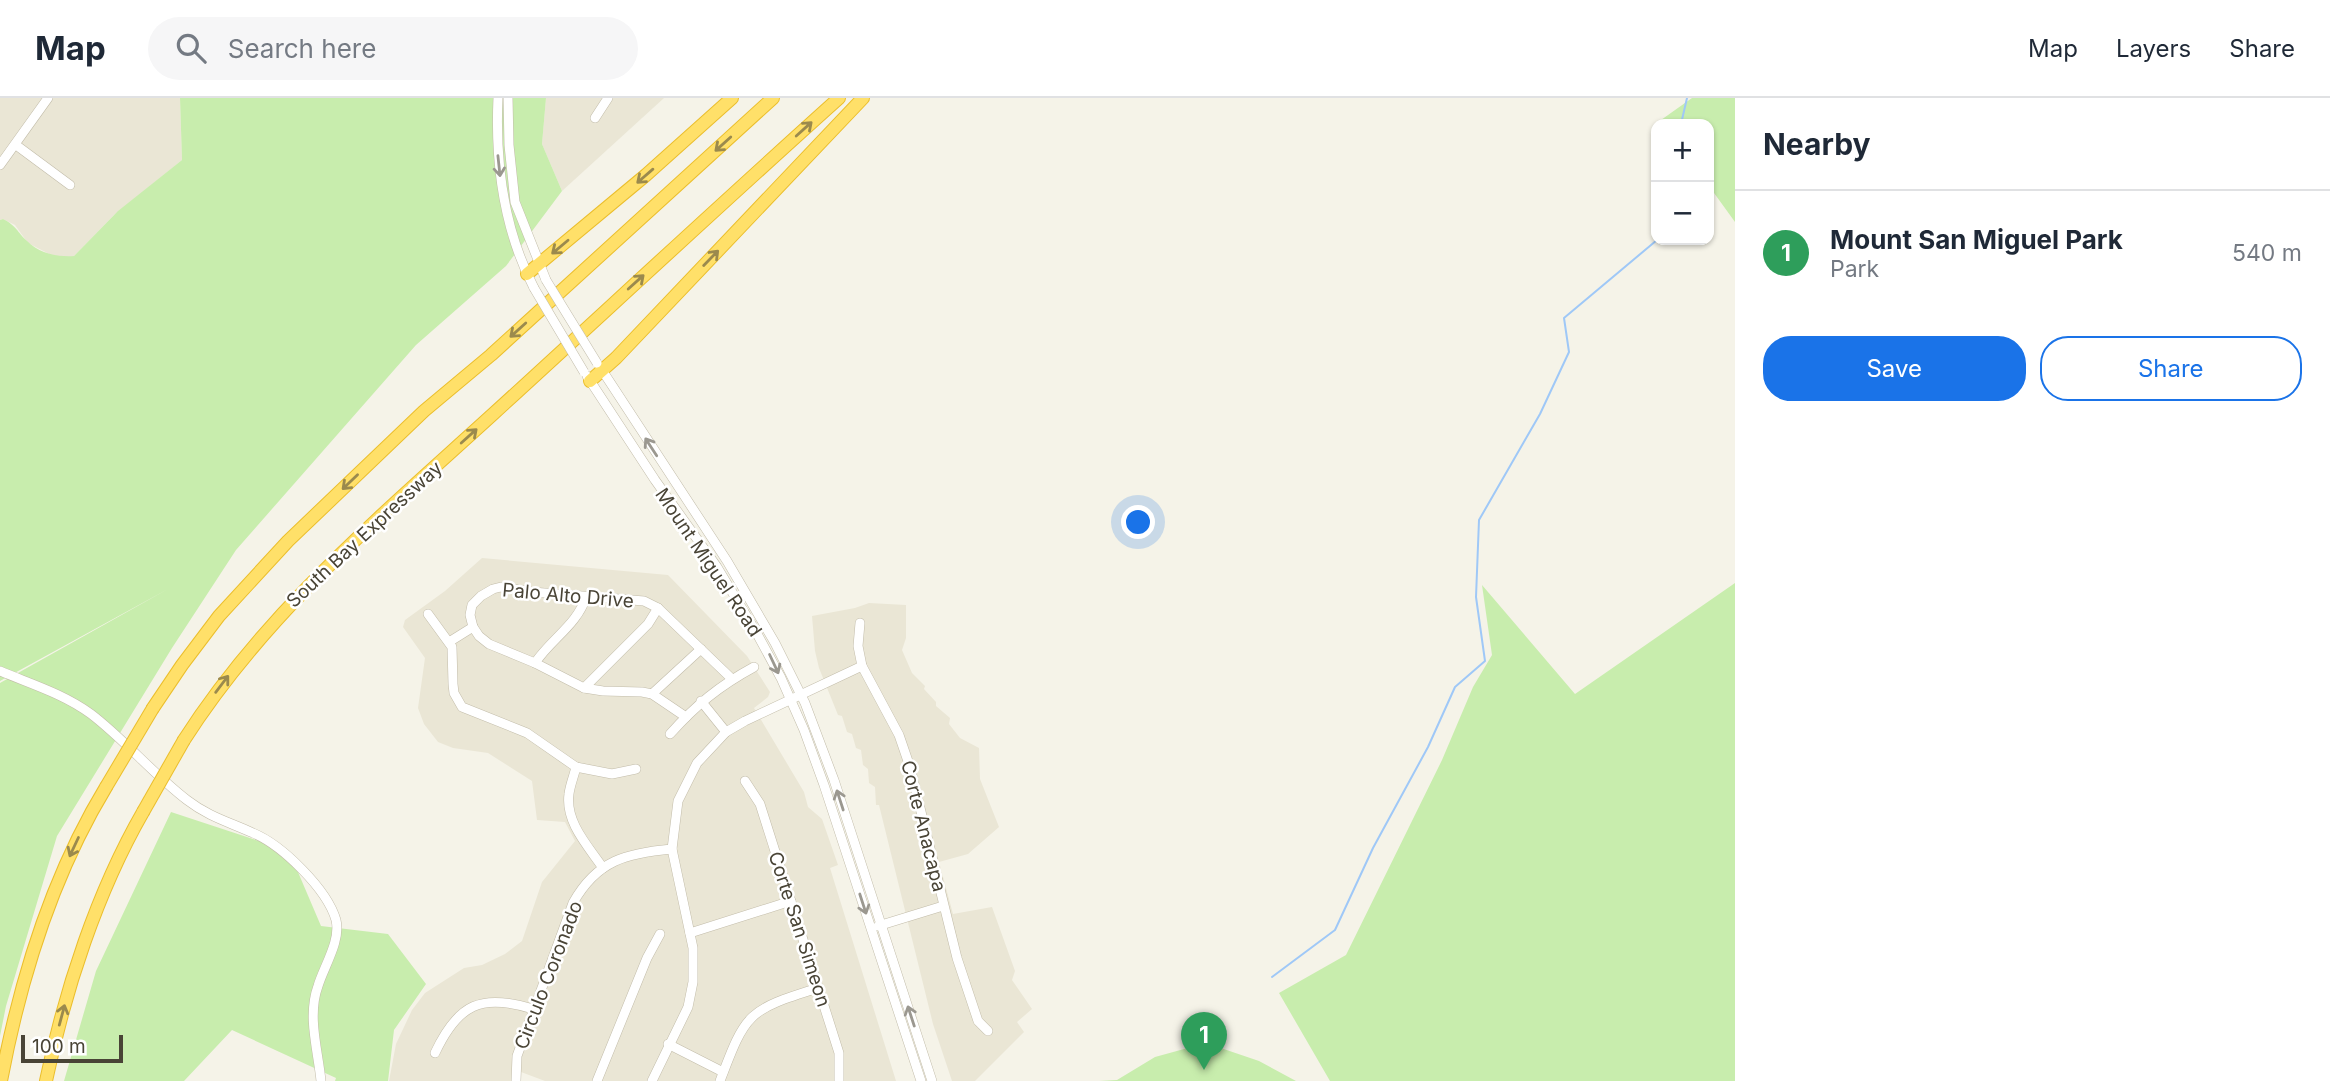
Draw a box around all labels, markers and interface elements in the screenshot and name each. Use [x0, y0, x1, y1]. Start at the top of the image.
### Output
search box [148, 17, 638, 80]
text: Map [35, 28, 106, 68]
icon: search [172, 29, 210, 67]
text: Search here [228, 33, 376, 64]
text: Map [2028, 34, 2078, 63]
text: Layers [2116, 34, 2191, 63]
text: Share [2229, 34, 2295, 63]
map controls [1651, 119, 1714, 245]
button: + [1651, 119, 1714, 182]
one-way arrow [795, 121, 813, 137]
text: Nearby [1763, 126, 1871, 162]
one-way arrow [714, 136, 732, 152]
one-way arrow [493, 154, 506, 177]
one-way arrow [636, 168, 654, 184]
button: − [1651, 182, 1714, 245]
text: Mount San Miguel Park [1830, 224, 2123, 255]
one-way arrow [551, 239, 569, 255]
text: 1 [1781, 239, 1791, 267]
text: 540 m [2232, 239, 2302, 267]
one-way arrow [703, 250, 720, 267]
text: Park [1830, 255, 1879, 283]
one-way arrow [627, 274, 645, 290]
one-way arrow [510, 322, 528, 338]
button: Save [1763, 336, 2026, 401]
button: Share [2040, 336, 2302, 401]
one-way arrow [460, 428, 478, 444]
one-way arrow [643, 438, 658, 457]
street label: South Bay Expressway [282, 456, 447, 613]
one-way arrow [342, 474, 359, 491]
street label: Mount Miguel Road [650, 484, 767, 641]
your location [1121, 505, 1155, 539]
street label: Palo Alto Drive [501, 578, 635, 613]
one-way arrow [768, 653, 781, 674]
one-way arrow [215, 675, 230, 694]
street label: Corte Anacapa [896, 758, 951, 894]
one-way arrow [833, 789, 846, 811]
one-way arrow [67, 836, 80, 857]
street label: Corte San Simeon [764, 849, 835, 1010]
one-way arrow [857, 893, 870, 915]
street label: Circulo Coronado [510, 898, 587, 1053]
one-way arrow [57, 1004, 70, 1026]
one-way arrow [903, 1005, 916, 1027]
pin: 1 [1181, 1012, 1227, 1070]
scale bar [21, 1032, 122, 1064]
text: 100 m [32, 1035, 86, 1058]

